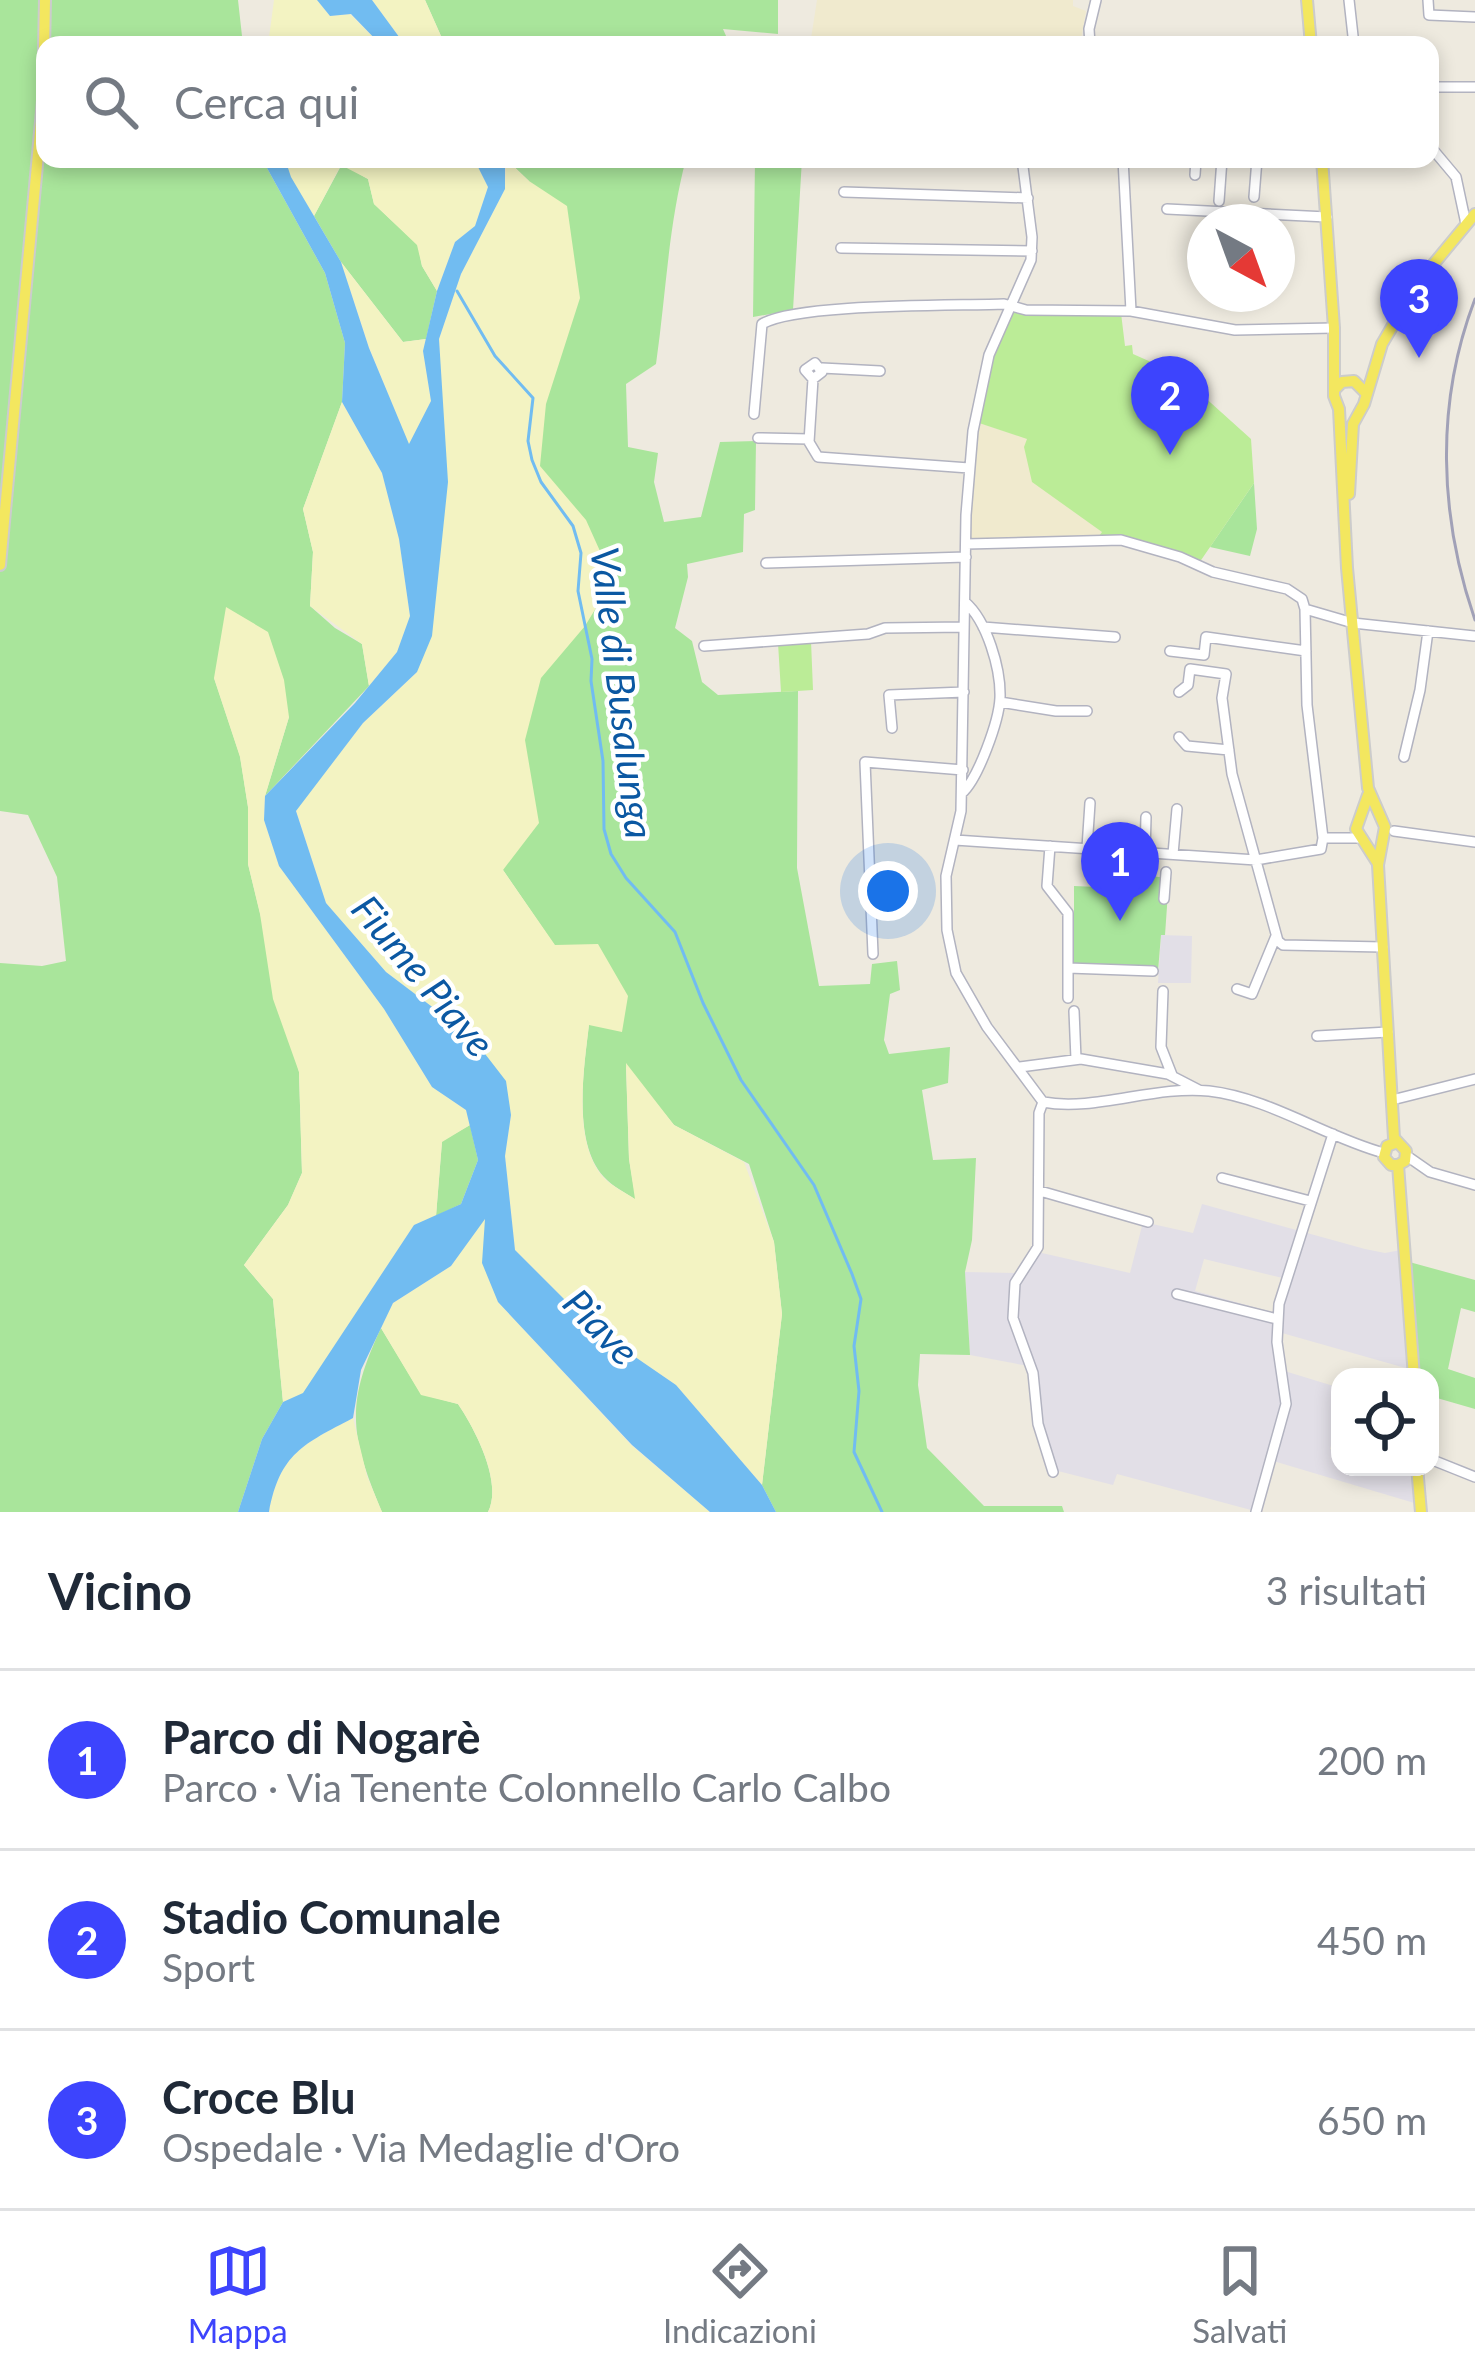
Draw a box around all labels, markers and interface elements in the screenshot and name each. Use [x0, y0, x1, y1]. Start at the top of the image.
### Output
search box [36, 36, 1439, 168]
icon: search [78, 69, 144, 135]
text: Cerca qui [174, 75, 359, 129]
north arrow [1187, 204, 1295, 312]
pin: 3 [1380, 259, 1458, 358]
pin: 2 [1131, 356, 1209, 455]
water label: Valle di Busalunga [582, 544, 664, 841]
pin: 1 [1081, 822, 1159, 921]
your location [858, 861, 918, 921]
water label: Fiume Piave [343, 885, 504, 1065]
water label: Piave [555, 1279, 649, 1374]
map controls [1331, 1368, 1439, 1476]
button: locate [1331, 1368, 1439, 1476]
text: Vicino [48, 1560, 192, 1621]
text: 3 risultati [1266, 1567, 1427, 1613]
text: Parco di Nogarè [162, 1710, 481, 1764]
text: 1 [76, 1737, 98, 1783]
text: 200 m [1317, 1737, 1427, 1783]
text: Parco · Via Tenente Colonnello Carlo Calbo [162, 1764, 891, 1810]
text: Stadio Comunale [162, 1890, 501, 1944]
text: 2 [76, 1917, 98, 1963]
text: 450 m [1317, 1917, 1427, 1963]
text: Sport [162, 1944, 255, 1990]
text: Croce Blu [162, 2070, 356, 2124]
text: 3 [76, 2097, 98, 2143]
text: 650 m [1317, 2097, 1427, 2143]
text: Ospedale · Via Medaglie d'Oro [162, 2124, 680, 2170]
tab: Mappa [188, 2238, 288, 2350]
tab: Indicazioni [663, 2238, 817, 2350]
tab: Salvati [1192, 2238, 1287, 2350]

